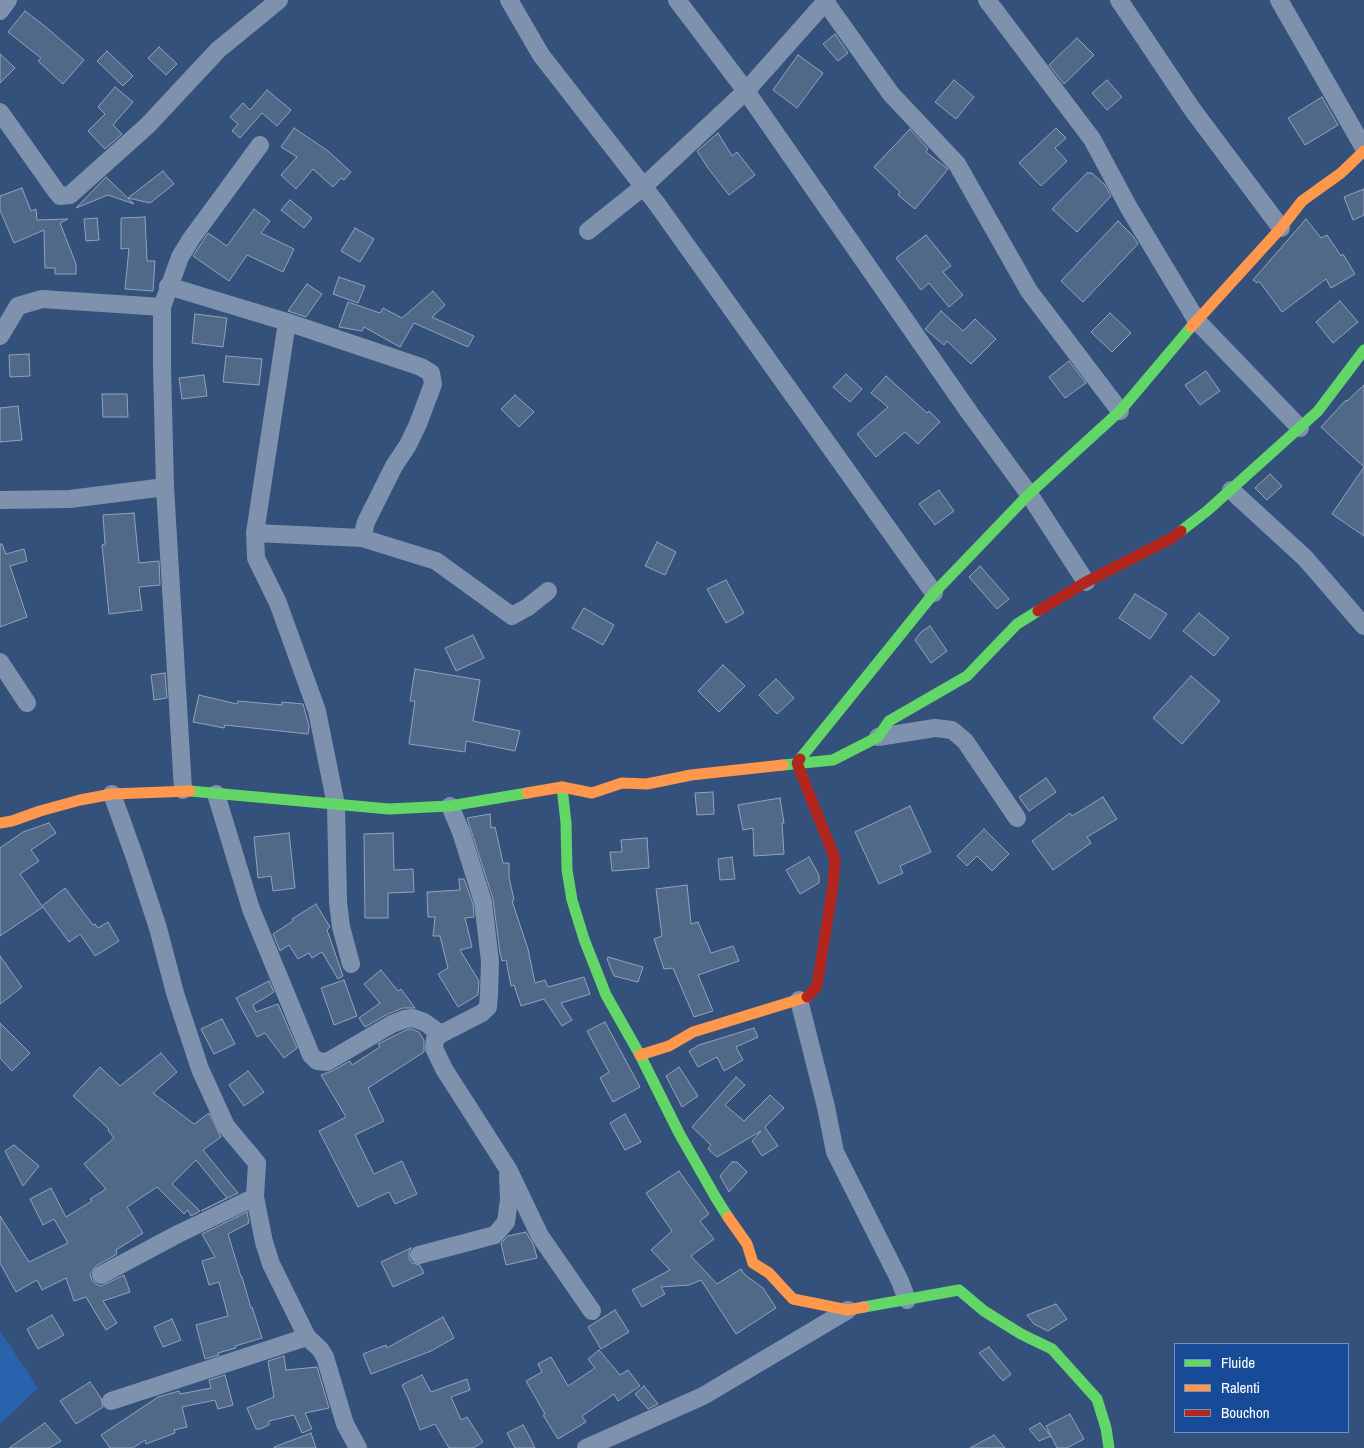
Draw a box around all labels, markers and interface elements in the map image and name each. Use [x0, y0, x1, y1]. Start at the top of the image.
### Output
legend [1174, 1343, 1349, 1433]
text: Fluide [1221, 1352, 1255, 1373]
text: Ralenti [1221, 1377, 1260, 1398]
text: Bouchon [1221, 1402, 1270, 1423]

